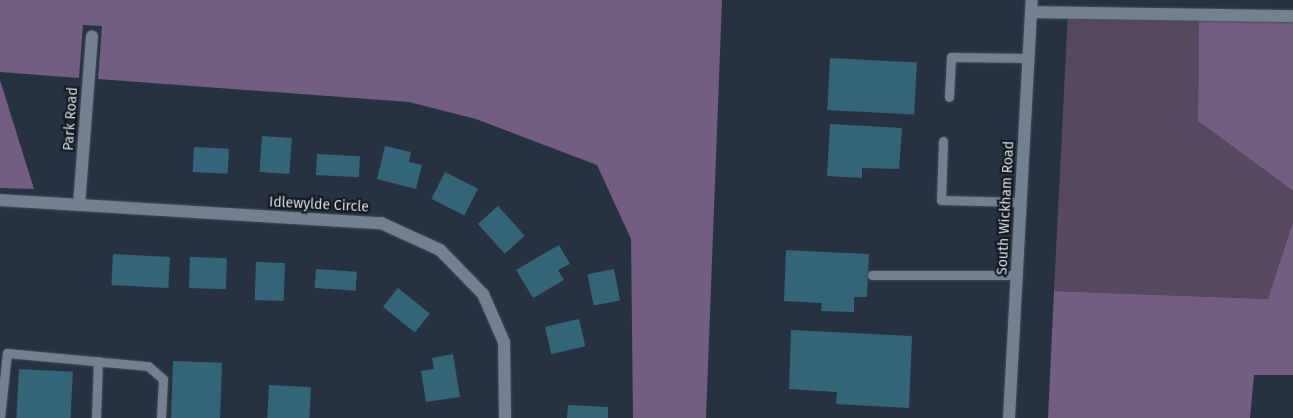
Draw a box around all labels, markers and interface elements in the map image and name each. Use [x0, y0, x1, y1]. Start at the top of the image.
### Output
street label: Park Road [60, 87, 82, 151]
street label: South Wickham Road [994, 141, 1018, 275]
street label: Idlewylde Circle [269, 194, 369, 216]

